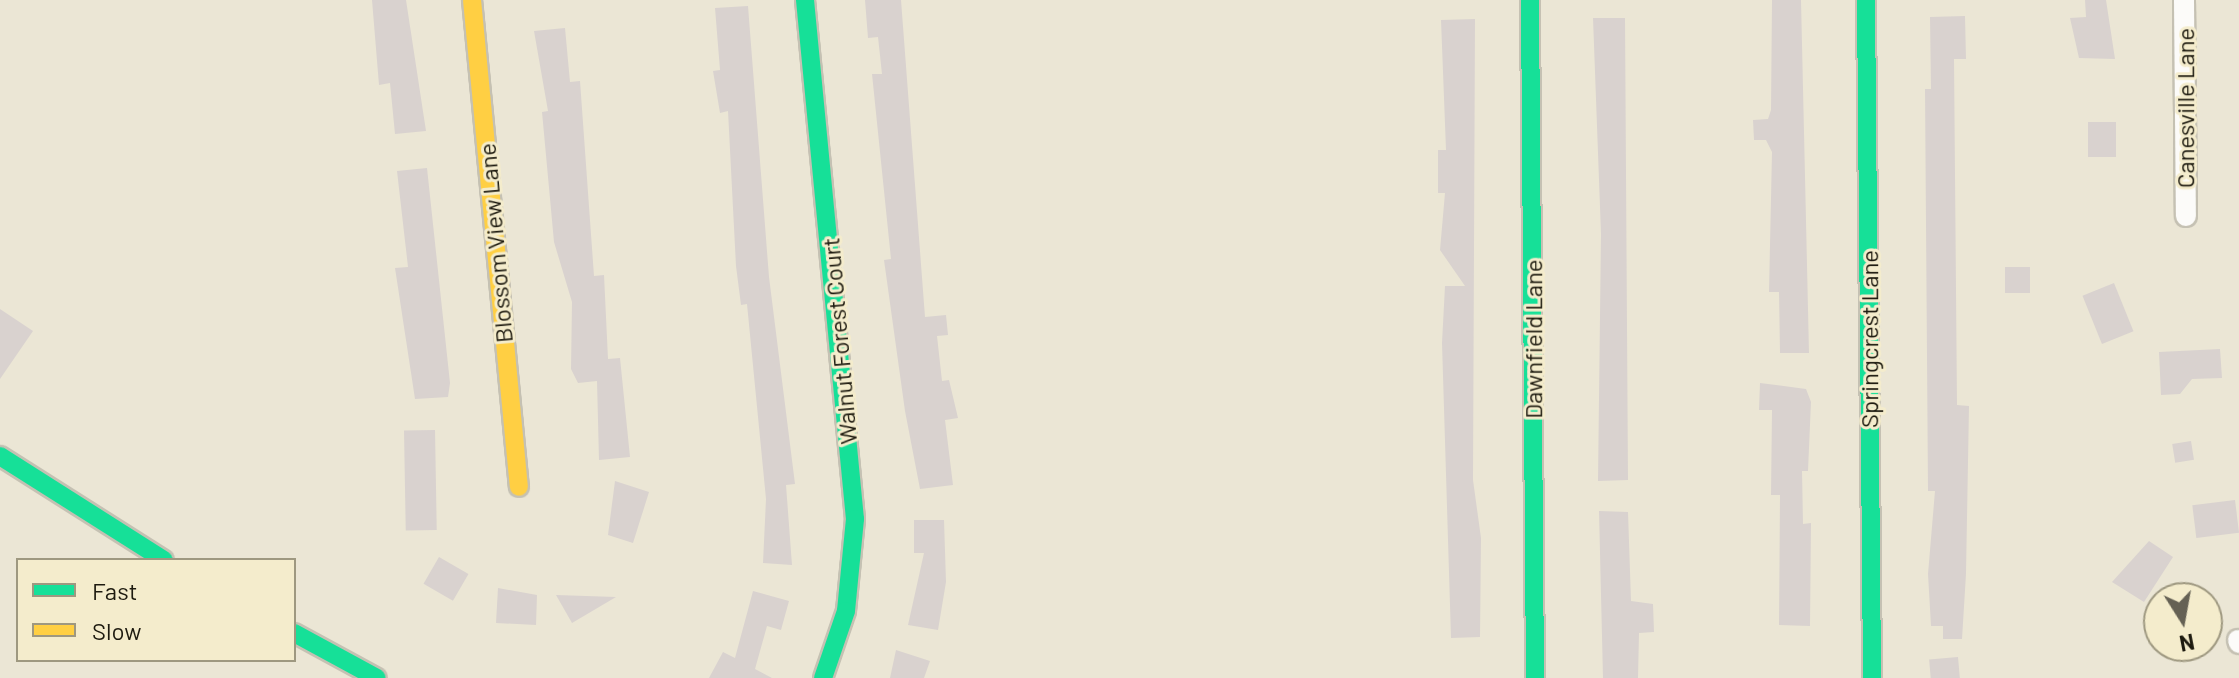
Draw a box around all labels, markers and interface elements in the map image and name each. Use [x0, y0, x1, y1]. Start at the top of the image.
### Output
street label: Canesville Lane [2171, 28, 2199, 188]
street label: Blossom View Lane [472, 142, 518, 344]
street label: Walnut Forest Court [816, 236, 862, 446]
street label: Springcrest Lane [1855, 250, 1883, 428]
street label: Dawnfield Lane [1519, 259, 1547, 419]
legend [16, 558, 296, 662]
text: Fast [92, 576, 137, 605]
north arrow [2143, 582, 2223, 662]
text: Slow [92, 616, 141, 645]
text: N [2178, 629, 2197, 658]

